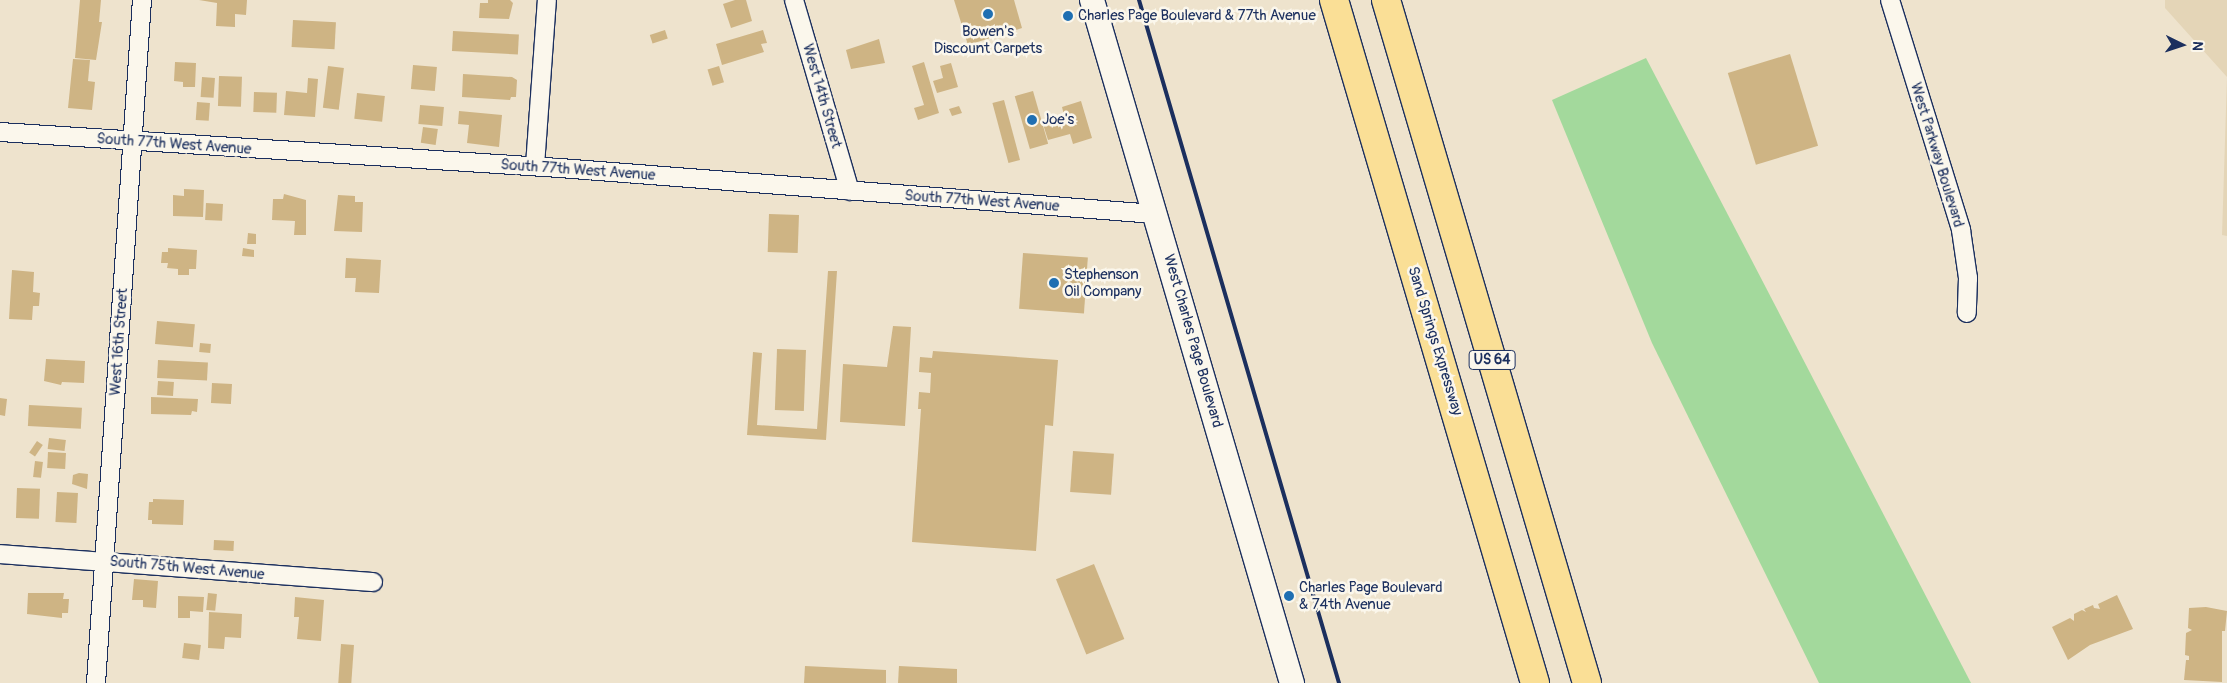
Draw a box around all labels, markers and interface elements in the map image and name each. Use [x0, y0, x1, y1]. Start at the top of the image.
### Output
place label: Charles Page Boulevard & 77th Avenue [1078, 7, 1316, 25]
marker: Bowen's Discount Carpets [982, 8, 994, 20]
marker: Charles Page Boulevard & 77th Avenue [1062, 10, 1074, 22]
north arrow [2157, 20, 2207, 70]
place label: Bowen's Discount Carpets [934, 22, 1042, 57]
text: N [2189, 41, 2206, 51]
street label: West 14th Street [798, 42, 846, 150]
street label: West Parkway Boulevard [1906, 80, 1968, 230]
place label: Joe's [1042, 111, 1074, 129]
marker: Joe's [1026, 114, 1038, 126]
street label: South 77th West Avenue [96, 130, 252, 158]
street label: South 77th West Avenue [500, 156, 656, 184]
street label: South 77th West Avenue [904, 187, 1060, 215]
street label: West Charles Page Boulevard [1160, 252, 1226, 430]
street label: Sand Springs Expressway [1404, 264, 1466, 418]
place label: Stephenson Oil Company [1064, 265, 1141, 300]
marker: Stephenson Oil Company [1048, 277, 1060, 289]
street label: West 16th Street [106, 288, 132, 396]
road number: US 64 [1468, 348, 1516, 372]
street label: South 75th West Avenue [109, 552, 265, 584]
place label: Charles Page Boulevard & 74th Avenue [1299, 578, 1443, 613]
marker: Charles Page Boulevard & 74th Avenue [1283, 590, 1295, 602]

